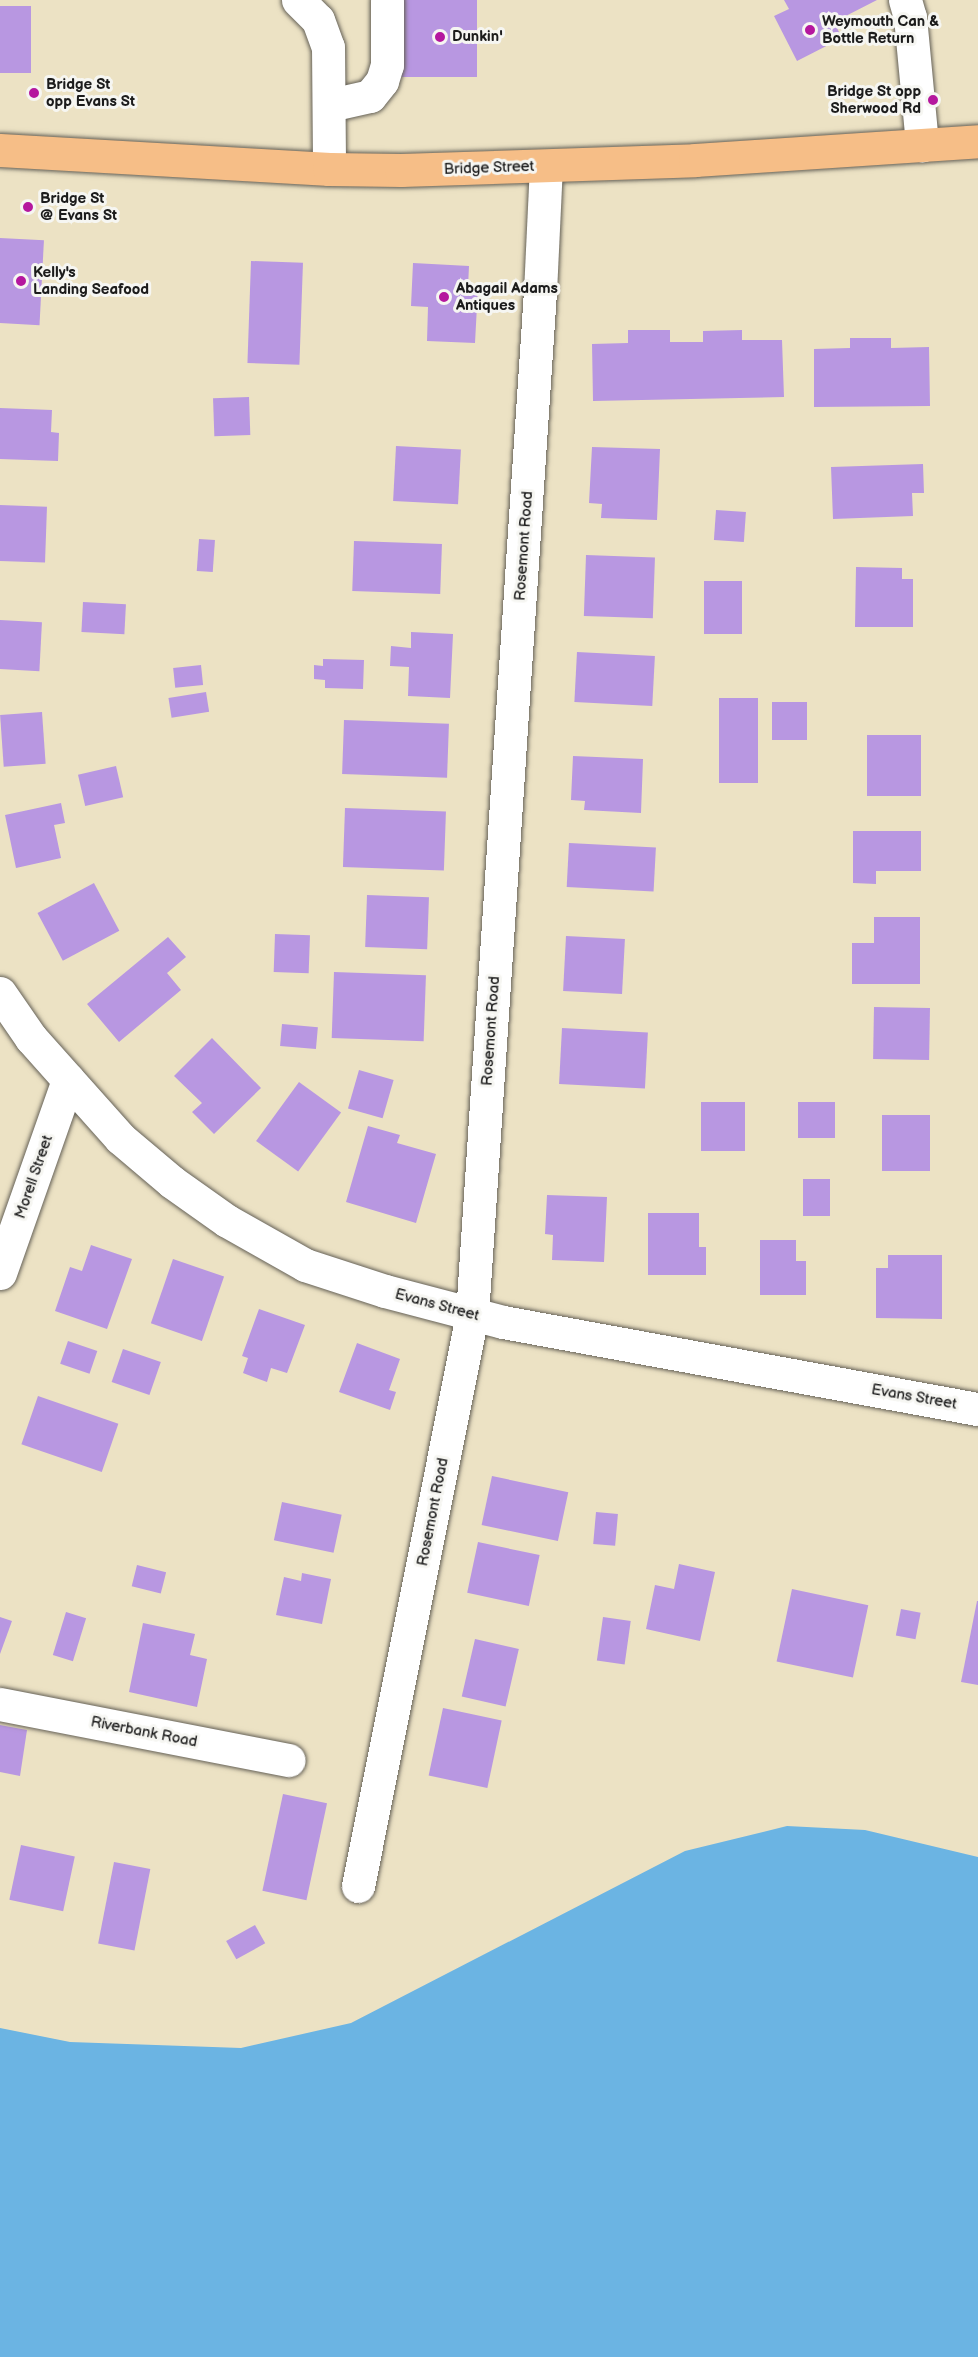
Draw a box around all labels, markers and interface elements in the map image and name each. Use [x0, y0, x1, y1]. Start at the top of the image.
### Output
place label: Weymouth Can & Bottle Return [822, 12, 939, 47]
marker: Weymouth Can & Bottle Return [803, 23, 817, 37]
place label: Dunkin' [452, 28, 502, 46]
marker: Dunkin' [433, 30, 447, 44]
place label: Bridge St opp Evans St [46, 75, 135, 110]
place label: Bridge St opp Sherwood Rd [827, 82, 921, 117]
marker: Bridge St opp Evans St [27, 86, 41, 100]
marker: Bridge St opp Sherwood Rd [926, 93, 940, 107]
street label: Bridge Street [443, 157, 535, 179]
place label: Bridge St @ Evans St [40, 189, 117, 224]
marker: Bridge St @ Evans St [21, 200, 35, 214]
place label: Kelly's Landing Seafood [33, 263, 149, 298]
marker: Kelly's Landing Seafood [14, 274, 28, 288]
place label: Abagail Adams Antiques [456, 279, 558, 314]
marker: Abagail Adams Antiques [437, 290, 451, 304]
street label: Rosemont Road [511, 491, 537, 601]
street label: Rosemont Road [478, 976, 504, 1086]
street label: Morell Street [11, 1133, 57, 1221]
street label: Evans Street [393, 1285, 481, 1325]
street label: Evans Street [870, 1381, 958, 1413]
street label: Rosemont Road [414, 1456, 452, 1568]
street label: Riverbank Road [89, 1713, 199, 1751]

